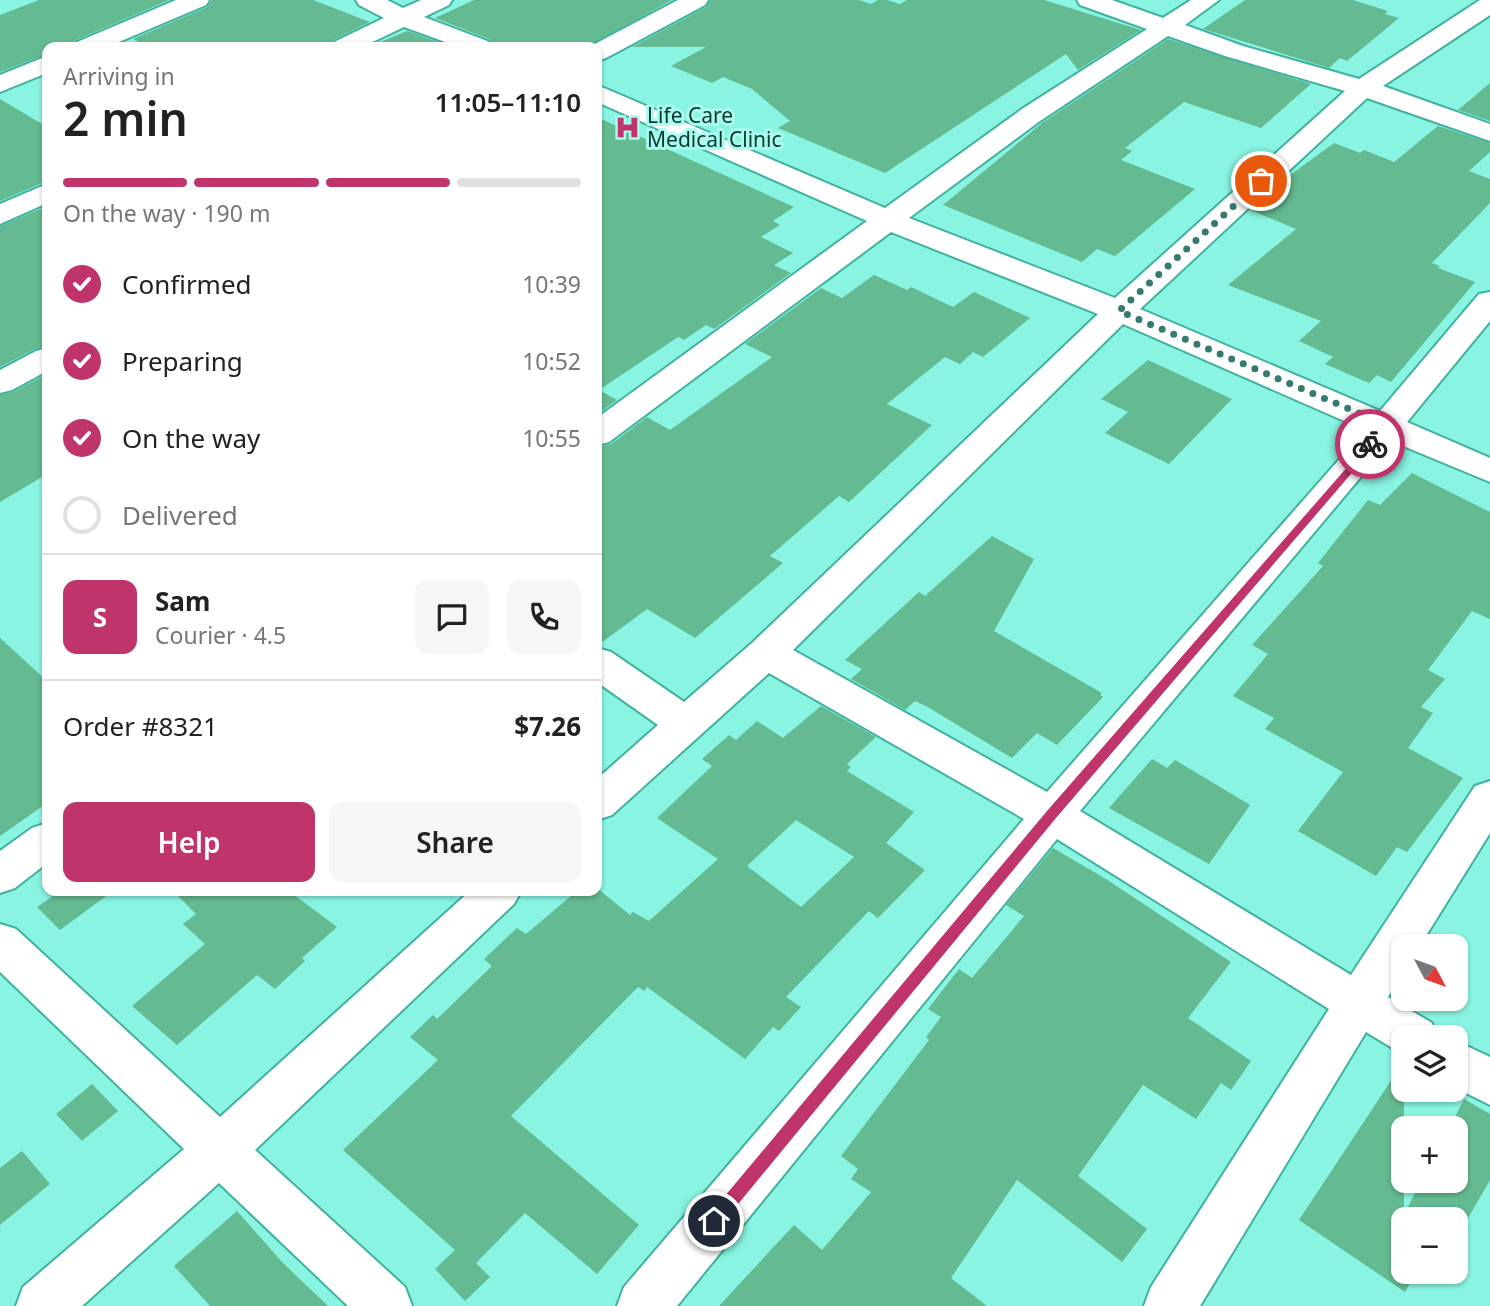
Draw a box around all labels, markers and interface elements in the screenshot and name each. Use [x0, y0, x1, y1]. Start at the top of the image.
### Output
text: Arriving in [63, 60, 175, 92]
text: 11:05–11:10 [435, 84, 581, 120]
text: 2 min [63, 87, 188, 149]
place label: Life Care Medical Clinic [647, 101, 782, 153]
hospital icon: Life Care Medical Clinic [613, 114, 641, 142]
pin [1231, 151, 1291, 211]
icon: bag [1242, 162, 1280, 200]
text: On the way · 190 m [63, 197, 270, 229]
icon: check [63, 265, 101, 303]
text: Confirmed [122, 266, 252, 302]
text: 10:39 [522, 268, 581, 300]
icon: check [63, 342, 101, 380]
text: Preparing [122, 343, 243, 379]
text: 10:52 [522, 345, 581, 377]
courier [1335, 409, 1405, 479]
icon: check [63, 419, 101, 457]
text: On the way [122, 420, 260, 456]
text: 10:55 [522, 422, 581, 454]
icon: bike [1351, 425, 1389, 463]
text: Delivered [122, 497, 238, 533]
button: chat [415, 580, 489, 654]
button: phone [507, 580, 581, 654]
text: Sam [155, 583, 210, 619]
text: S [93, 599, 107, 635]
text: Courier · 4.5 [155, 619, 286, 651]
text: Order #8321 [63, 708, 218, 744]
text: $7.26 [514, 708, 581, 744]
button: Help [63, 802, 315, 882]
button: Share [329, 802, 581, 882]
north arrow [1391, 934, 1468, 1012]
map controls [1391, 934, 1468, 1284]
button: layers [1391, 1025, 1468, 1102]
button: + [1391, 1116, 1468, 1193]
pin [684, 1191, 744, 1251]
icon: home [695, 1202, 733, 1240]
button: − [1391, 1207, 1468, 1284]

